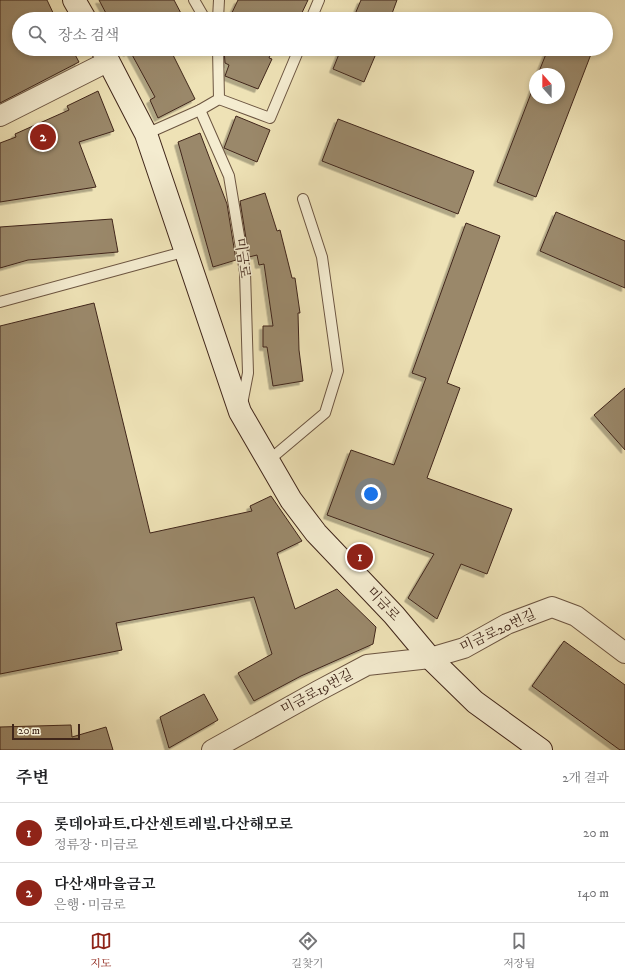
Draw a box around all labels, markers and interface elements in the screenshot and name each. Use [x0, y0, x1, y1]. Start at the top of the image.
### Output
search box [12, 12, 613, 56]
icon: search [26, 23, 48, 45]
text: 장소 검색 [58, 26, 119, 45]
north arrow [529, 68, 565, 104]
pin: 2 [30, 122, 56, 152]
street label: 미금로 [230, 237, 254, 280]
your location [361, 484, 381, 504]
pin: 1 [347, 542, 373, 572]
street label: 미금로 [363, 583, 404, 625]
street label: 미금로20번길 [457, 606, 539, 656]
street label: 미금로19번길 [278, 665, 356, 719]
scale bar [12, 722, 80, 741]
text: 20 m [18, 724, 40, 738]
text: 주변 [16, 767, 49, 789]
text: 2개 결과 [562, 770, 609, 786]
text: 롯데아파트.다산센트레빌.다산해모로 [54, 815, 293, 834]
text: 1 [27, 825, 31, 841]
text: 20 m [583, 825, 609, 841]
text: 정류장 · 미금로 [54, 837, 138, 853]
text: 다산새마을금고 [54, 875, 155, 894]
text: 2 [26, 885, 32, 901]
text: 140 m [577, 885, 609, 901]
text: 은행 · 미금로 [54, 897, 126, 913]
tab: 지도 [90, 930, 112, 971]
tab: 길찾기 [292, 930, 323, 971]
tab: 저장됨 [503, 930, 535, 971]

